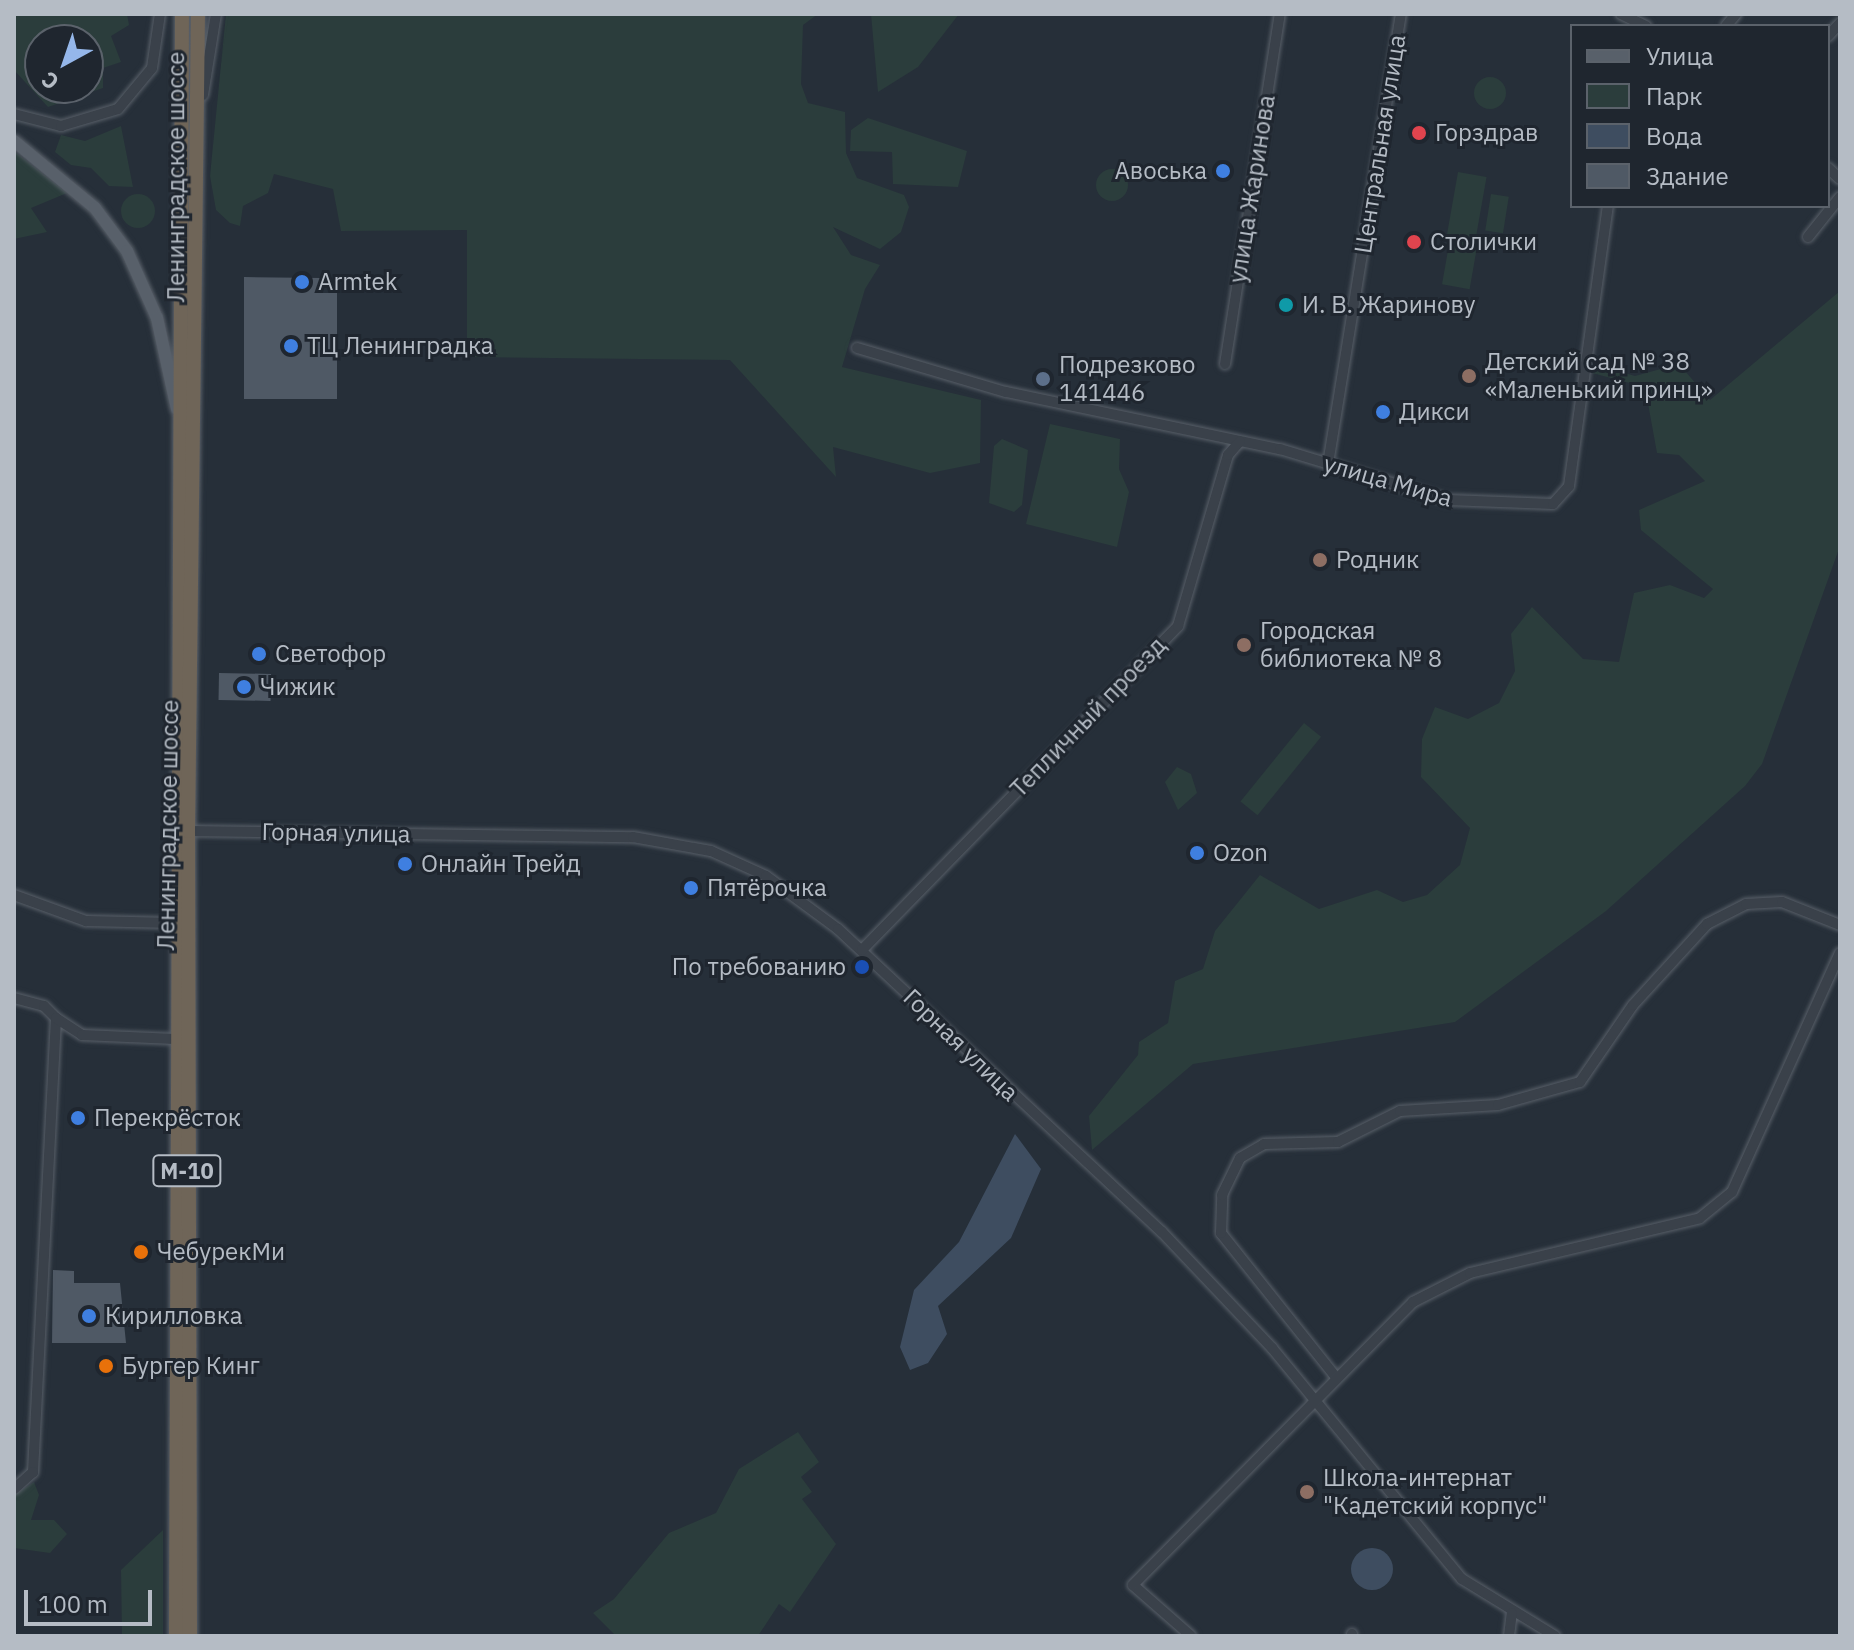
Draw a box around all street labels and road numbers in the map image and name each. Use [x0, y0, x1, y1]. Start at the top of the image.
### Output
street label: Центральная улица [1348, 33, 1412, 255]
street label: Ленинградское шоссе [162, 52, 190, 302]
street label: улица Жаринова [1223, 93, 1281, 285]
street label: улица Мира [1320, 449, 1456, 513]
street label: Тепличный проезд [1004, 631, 1172, 803]
street label: Ленинградское шоссе [151, 699, 185, 951]
street label: Горная улица [261, 817, 411, 849]
street label: Горная улица [897, 983, 1025, 1107]
road number: М-10 [151, 1153, 223, 1189]

